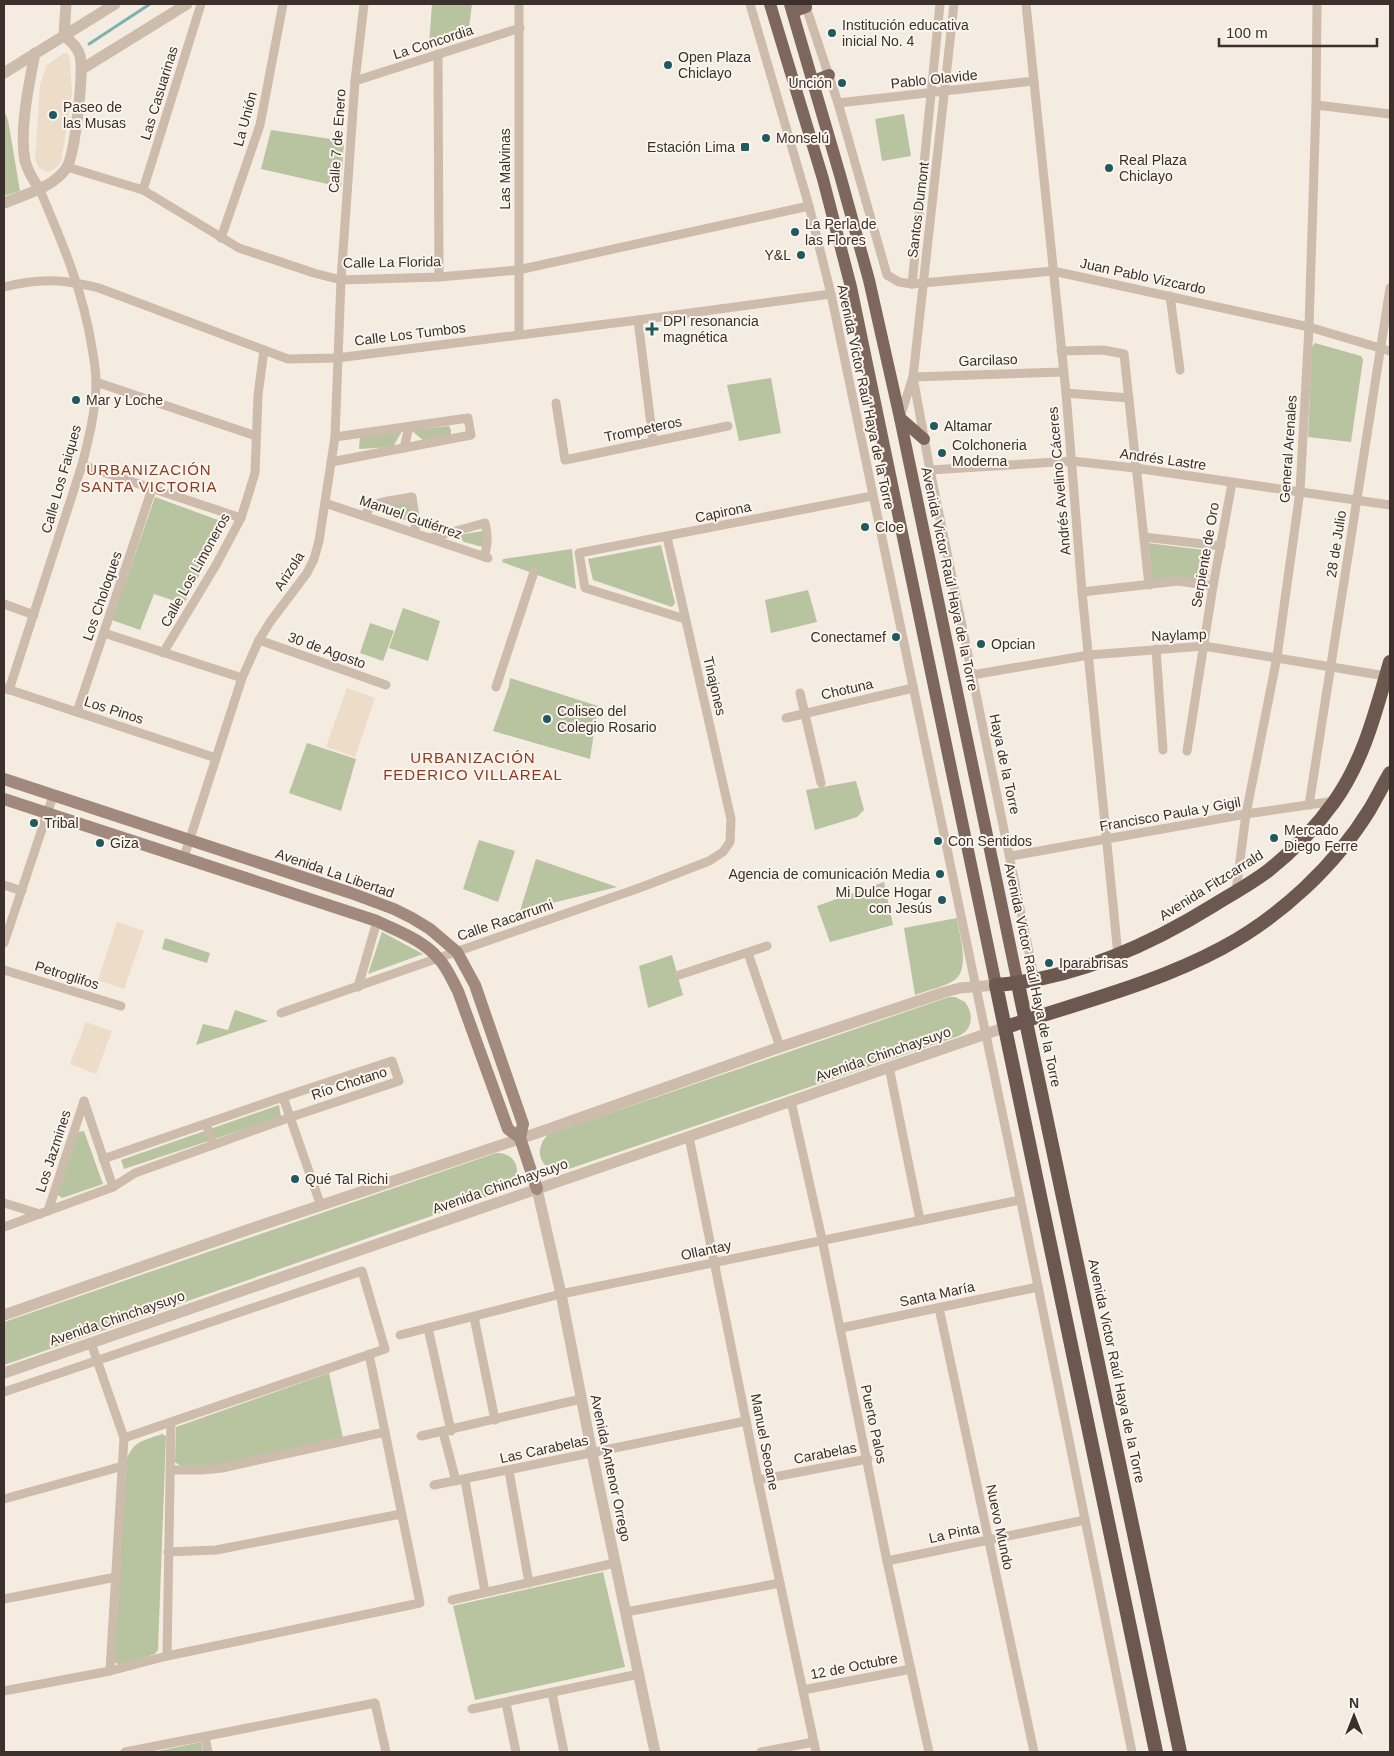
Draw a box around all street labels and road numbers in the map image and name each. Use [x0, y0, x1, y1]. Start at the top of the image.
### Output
street label: La Concordia [391, 21, 475, 62]
street label: Las Casuarinas [137, 44, 181, 142]
street label: Pablo Olavide [890, 66, 978, 92]
street label: Calle 7 de Enero [325, 88, 349, 194]
street label: La Unión [230, 90, 260, 148]
street label: Las Malvinas [497, 128, 513, 210]
street label: Santos Dumont [904, 161, 932, 259]
street label: Calle La Florida [343, 253, 441, 271]
street label: Juan Pablo Vizcardo [1079, 255, 1208, 297]
street label: Avenida Víctor Raúl Haya de la Torre [834, 283, 898, 511]
street label: Calle Los Tumbos [353, 319, 467, 349]
street label: Garcilaso [958, 351, 1018, 369]
street label: General Arenales [1276, 394, 1300, 504]
street label: Andrés Avelino Cáceres [1045, 406, 1073, 556]
street label: Trompeteros [603, 413, 683, 445]
street label: Calle Los Faiques [38, 423, 84, 535]
street label: Andrés Lastre [1119, 445, 1207, 473]
street label: Avenida Victor Raúl Haya de la Torre [918, 465, 982, 693]
street label: Manuel Gutiérrez [358, 492, 464, 542]
street label: Capirona [694, 498, 753, 526]
street label: Serpiente de Oro [1188, 501, 1222, 609]
street label: 28 de Julio [1323, 509, 1349, 579]
street label: Calle Los Limoneros [157, 510, 233, 630]
street label: Los Choloques [79, 549, 125, 643]
street label: Arizola [271, 549, 307, 593]
street label: Naylamp [1151, 626, 1207, 644]
street label: 30 de Agosto [286, 629, 368, 672]
street label: Tinajones [700, 655, 730, 717]
street label: Chotuna [819, 675, 875, 703]
street label: Los Pinos [82, 693, 146, 727]
street label: Haya de la Torre [987, 712, 1024, 816]
street label: Francisco Paula y Gigil [1098, 794, 1242, 834]
street label: Avenida La Libertad [274, 845, 396, 901]
street label: Avenida Fitzcarrald [1156, 847, 1266, 923]
street label: Avenida Victor Raúl Haya de la Torre [1001, 861, 1065, 1089]
street label: Calle Racarrumi [455, 896, 555, 944]
street label: Petroglifos [33, 958, 101, 992]
street label: Avenida Chinchaysuyo [813, 1023, 953, 1085]
street label: Río Chotano [309, 1063, 389, 1103]
street label: Los Jazmines [32, 1108, 74, 1194]
street label: Avenida Chinchaysuyo [430, 1155, 570, 1217]
street label: Ollantay [679, 1237, 733, 1263]
street label: Avenida Victor Raúl Haya de la Torre [1085, 1257, 1149, 1485]
street label: Santa María [898, 1278, 976, 1310]
street label: Avenida Chinchaysuyo [47, 1287, 187, 1349]
street label: Puerto Palos [858, 1383, 890, 1465]
street label: Manuel Seoane [748, 1392, 782, 1492]
street label: Avenida Antenor Orrego [588, 1393, 634, 1543]
street label: Las Carabelas [498, 1432, 590, 1466]
street label: Carabelas [792, 1439, 858, 1467]
street label: Nuevo Mundo [983, 1483, 1017, 1571]
street label: La Pinta [927, 1520, 981, 1546]
street label: 12 de Octubre [809, 1650, 899, 1682]

